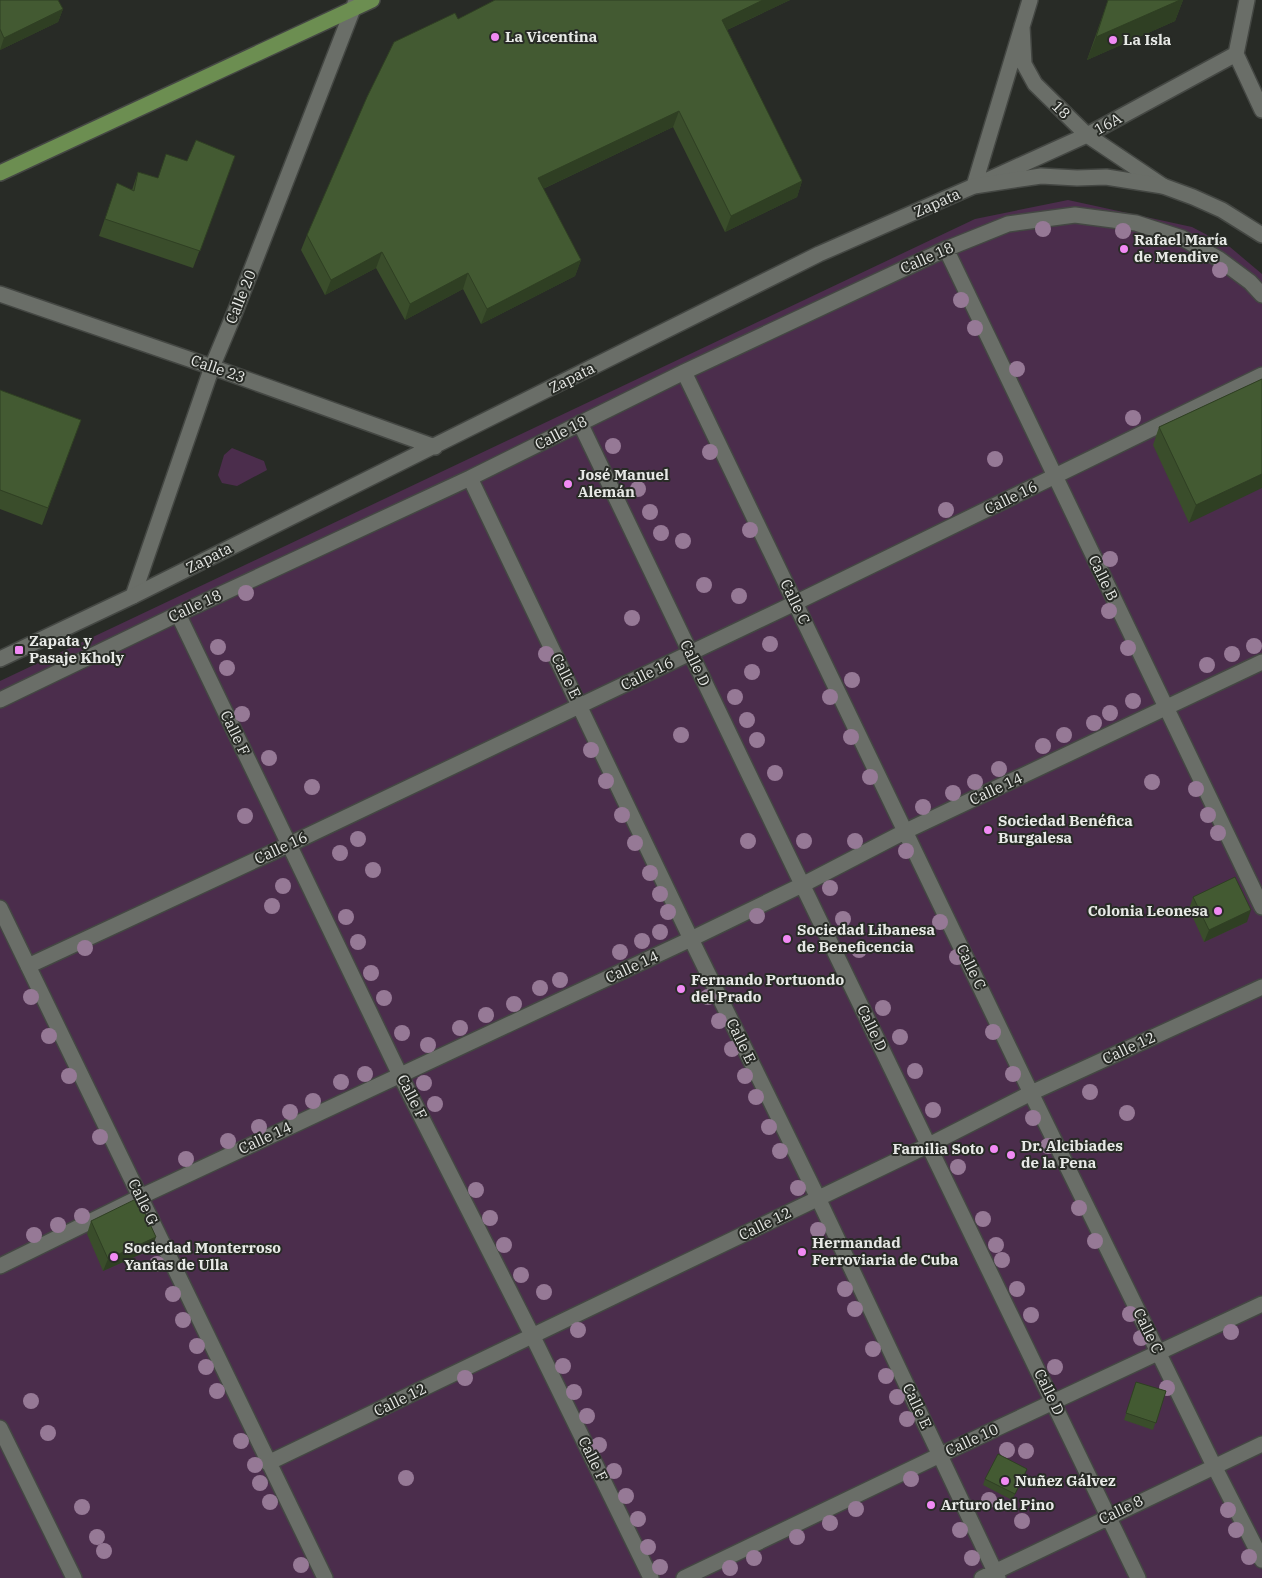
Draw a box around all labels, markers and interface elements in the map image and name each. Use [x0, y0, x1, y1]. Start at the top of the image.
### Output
place label: La Vicentina [505, 27, 598, 46]
place label: La Isla [1123, 30, 1172, 49]
marker: La Vicentina [489, 31, 501, 43]
marker: La Isla [1107, 34, 1119, 46]
street label: 18 [1048, 97, 1074, 123]
street label: 16A [1091, 108, 1125, 139]
street label: Zapata [911, 184, 963, 221]
place label: Rafael María de Mendive [1134, 230, 1228, 266]
street label: Calle 18 [897, 237, 956, 278]
marker: Rafael María de Mendive [1118, 243, 1130, 255]
street label: Calle 20 [221, 267, 260, 326]
street label: Calle 23 [188, 350, 248, 387]
street label: Zapata [546, 358, 598, 397]
street label: Calle 18 [531, 411, 590, 454]
place label: José Manuel Alemán [578, 465, 669, 501]
street label: Calle 16 [981, 477, 1040, 518]
marker: José Manuel Alemán [562, 478, 574, 490]
street label: Zapata [183, 538, 235, 577]
street label: Calle B [1084, 552, 1123, 604]
street label: Calle C [776, 576, 815, 628]
street label: Calle 18 [165, 585, 224, 626]
place label: Zapata y Pasaje Kholy [29, 631, 124, 667]
street label: Calle D [676, 637, 715, 689]
marker: Zapata y Pasaje Kholy [13, 644, 25, 656]
street label: Calle E [547, 650, 585, 701]
street label: Calle 16 [617, 653, 676, 694]
street label: Calle F [216, 707, 254, 758]
street label: Calle 14 [966, 768, 1025, 809]
place label: Sociedad Benéfica Burgalesa [998, 811, 1133, 847]
marker: Sociedad Benéfica Burgalesa [982, 824, 994, 836]
street label: Calle 16 [251, 827, 310, 868]
place label: Colonia Leonesa [1088, 901, 1208, 920]
marker: Colonia Leonesa [1212, 905, 1224, 917]
place label: Sociedad Libanesa de Beneficencia [797, 920, 935, 956]
marker: Sociedad Libanesa de Beneficencia [781, 933, 793, 945]
street label: Calle C [952, 941, 991, 993]
street label: Calle 14 [602, 946, 661, 987]
place label: Fernando Portuondo del Prado [691, 970, 844, 1006]
marker: Fernando Portuondo del Prado [675, 983, 687, 995]
street label: Calle D [853, 1002, 892, 1054]
street label: Calle E [722, 1015, 760, 1066]
street label: Calle 12 [1099, 1027, 1158, 1068]
street label: Calle F [393, 1071, 432, 1122]
street label: Calle 14 [235, 1117, 294, 1158]
place label: Dr. Alcibiades de la Pena [1021, 1136, 1123, 1172]
place label: Familia Soto [892, 1139, 984, 1158]
marker: Familia Soto [988, 1143, 1000, 1155]
marker: Dr. Alcibiades de la Pena [1005, 1149, 1017, 1161]
street label: Calle G [124, 1176, 163, 1228]
street label: Calle 12 [735, 1203, 794, 1244]
place label: Hermandad Ferroviaria de Cuba [812, 1233, 959, 1269]
place label: Sociedad Monterroso Yantas de Ulla [124, 1238, 281, 1274]
marker: Hermandad Ferroviaria de Cuba [796, 1246, 808, 1258]
marker: Sociedad Monterroso Yantas de Ulla [108, 1251, 120, 1263]
street label: Calle C [1129, 1305, 1168, 1357]
street label: Calle D [1030, 1366, 1069, 1418]
street label: Calle 12 [370, 1379, 429, 1420]
street label: Calle E [899, 1380, 936, 1432]
street label: Calle 10 [942, 1419, 1001, 1460]
street label: Calle F [574, 1433, 612, 1484]
place label: Nuñez Gálvez [1015, 1471, 1116, 1490]
marker: Nuñez Gálvez [999, 1475, 1011, 1487]
street label: Calle 8 [1095, 1491, 1146, 1528]
place label: Arturo del Pino [941, 1495, 1055, 1514]
marker: Arturo del Pino [925, 1499, 937, 1511]

